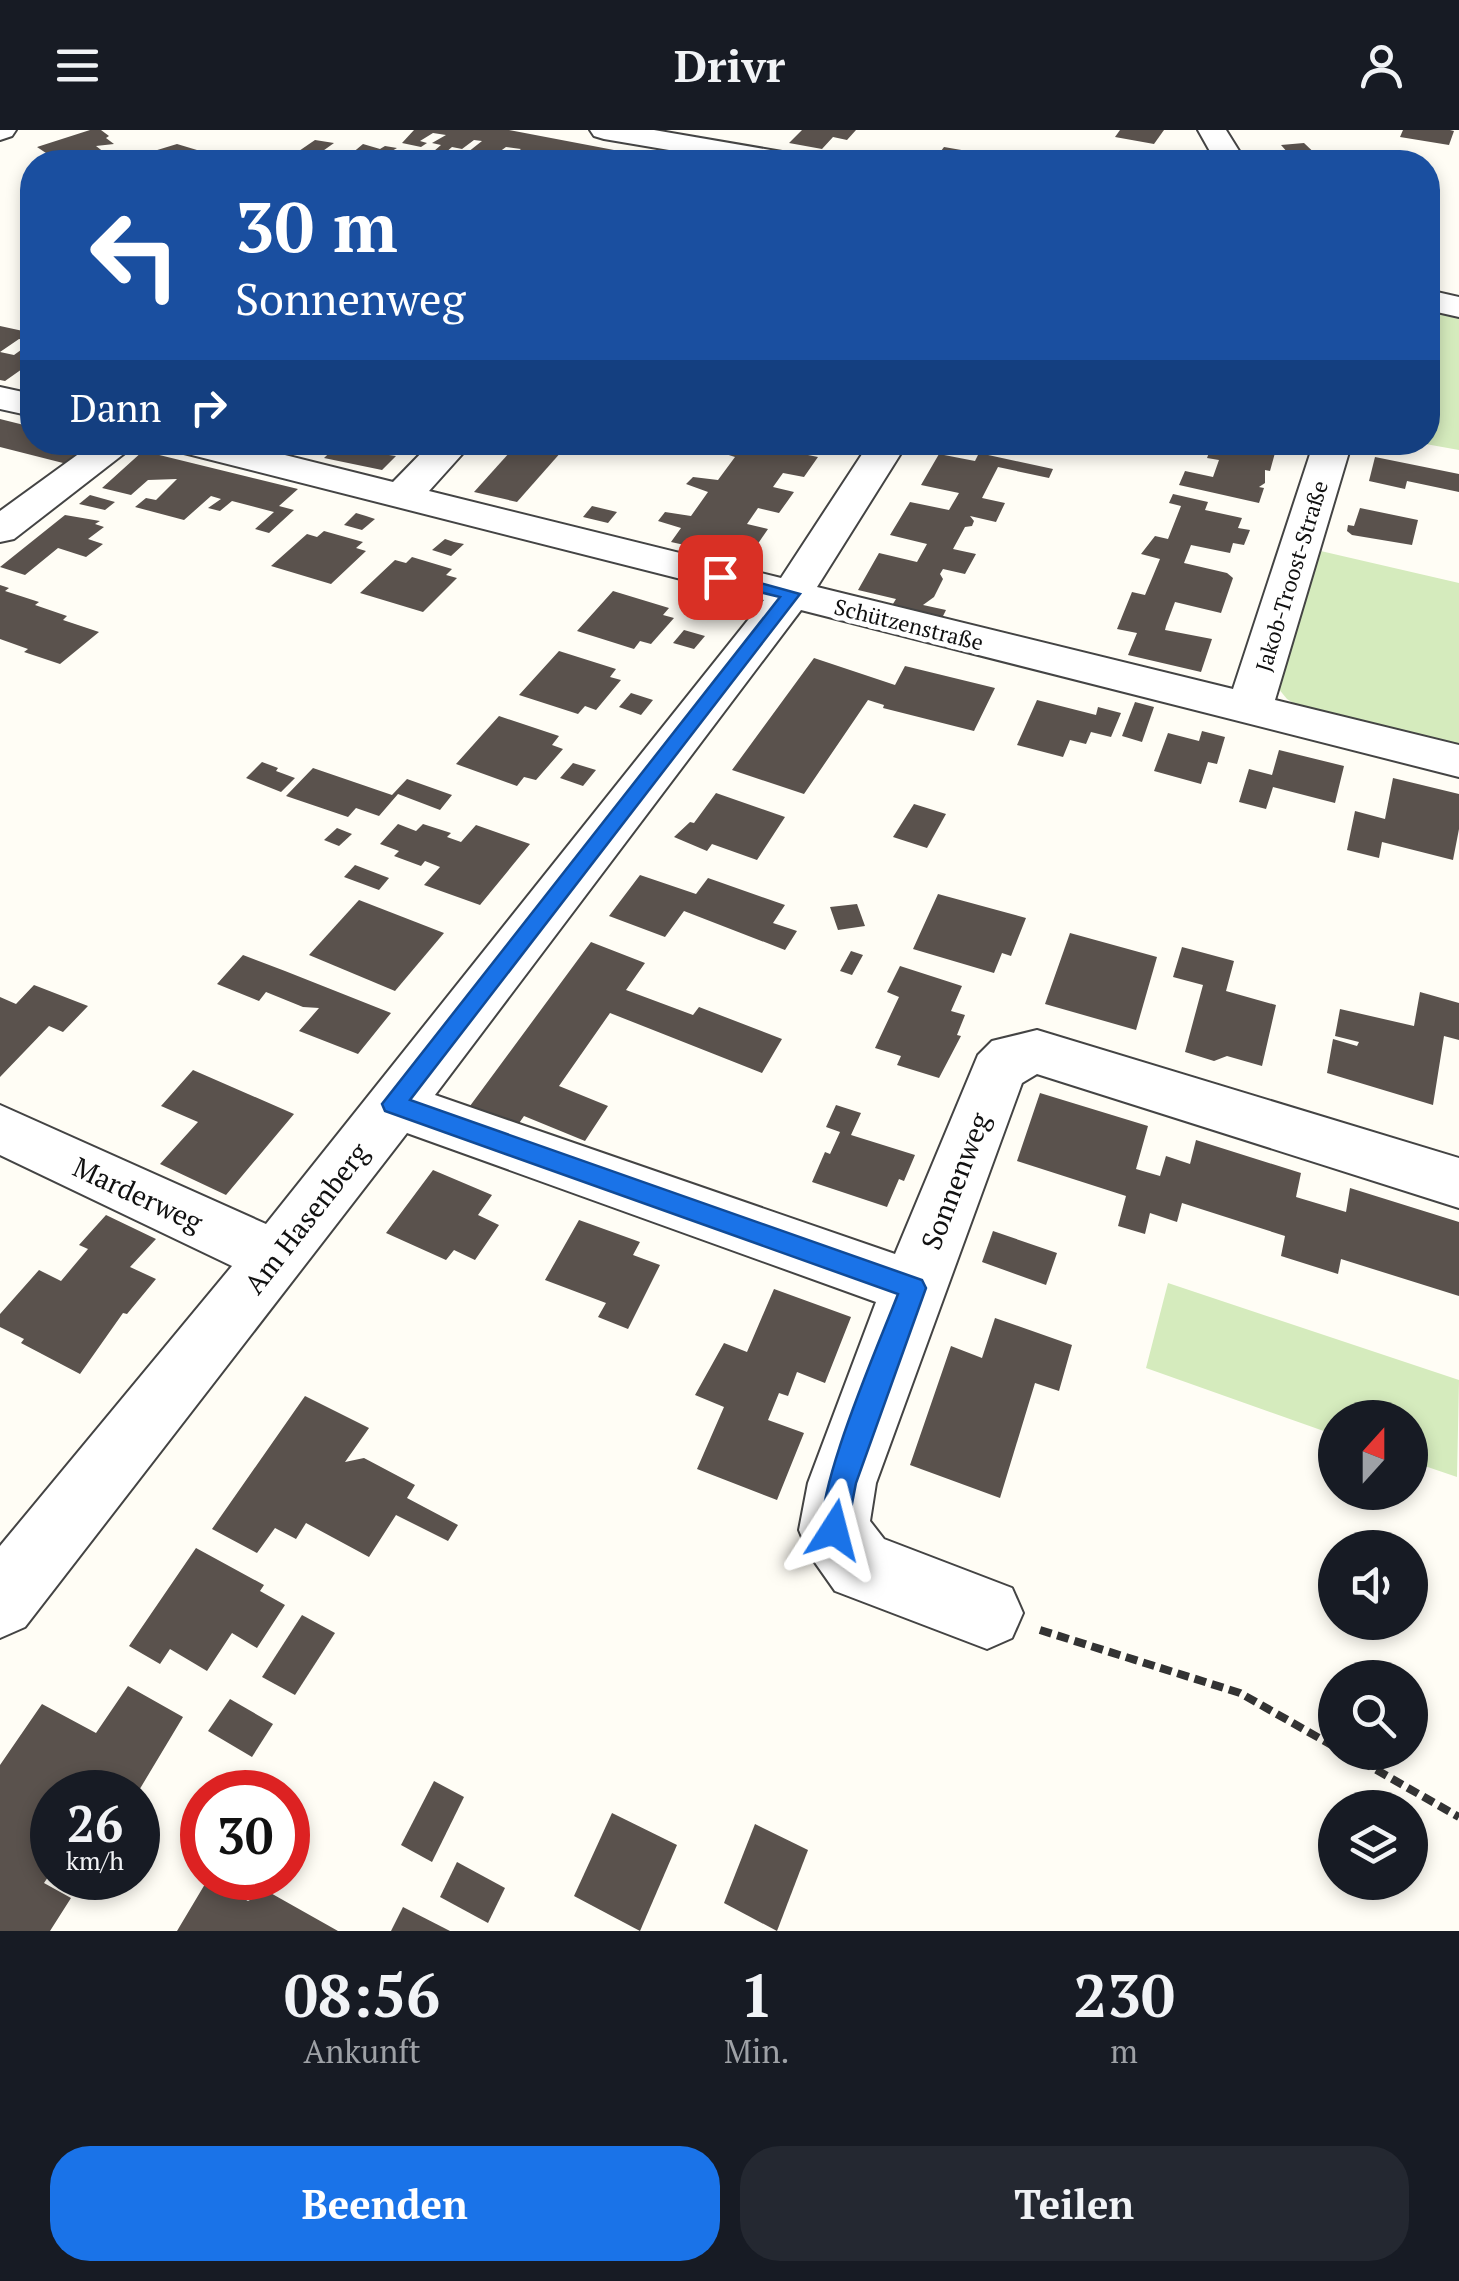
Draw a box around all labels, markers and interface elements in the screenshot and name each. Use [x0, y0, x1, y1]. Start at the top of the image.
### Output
text: Drivr [674, 35, 785, 95]
icon: menu [50, 38, 105, 93]
icon: person [1354, 38, 1409, 93]
text: 30 m [235, 179, 398, 272]
icon: left [70, 190, 200, 320]
text: Sonnenweg [235, 268, 465, 328]
icon: right [181, 380, 236, 435]
text: Dann [70, 383, 161, 433]
street label: Jakob-Troost-Straße [1248, 477, 1334, 675]
pin [678, 535, 763, 620]
icon: arrive [693, 550, 748, 605]
street label: Schützenstraße [831, 591, 987, 657]
street label: Sonnenweg [912, 1106, 998, 1255]
street label: Am Hasenberg [235, 1134, 377, 1301]
street label: Marderweg [67, 1148, 210, 1241]
north arrow [1318, 1400, 1428, 1510]
map controls [1318, 1400, 1428, 1900]
position arrow [782, 1478, 886, 1582]
button: sound [1318, 1530, 1428, 1640]
button: search [1318, 1660, 1428, 1770]
speed limit sign: 30 [180, 1770, 310, 1900]
text: 26 [67, 1790, 123, 1856]
button: layers [1318, 1790, 1428, 1900]
text: km/h [66, 1844, 124, 1877]
text: 08:56 [284, 1955, 440, 2034]
text: 1 [740, 1955, 774, 2034]
text: 230 [1073, 1955, 1175, 2034]
text: Ankunft [303, 2030, 421, 2072]
text: Min. [724, 2030, 789, 2072]
text: m [1110, 2030, 1138, 2072]
button: Beenden [50, 2146, 720, 2261]
button: Teilen [740, 2146, 1409, 2261]

